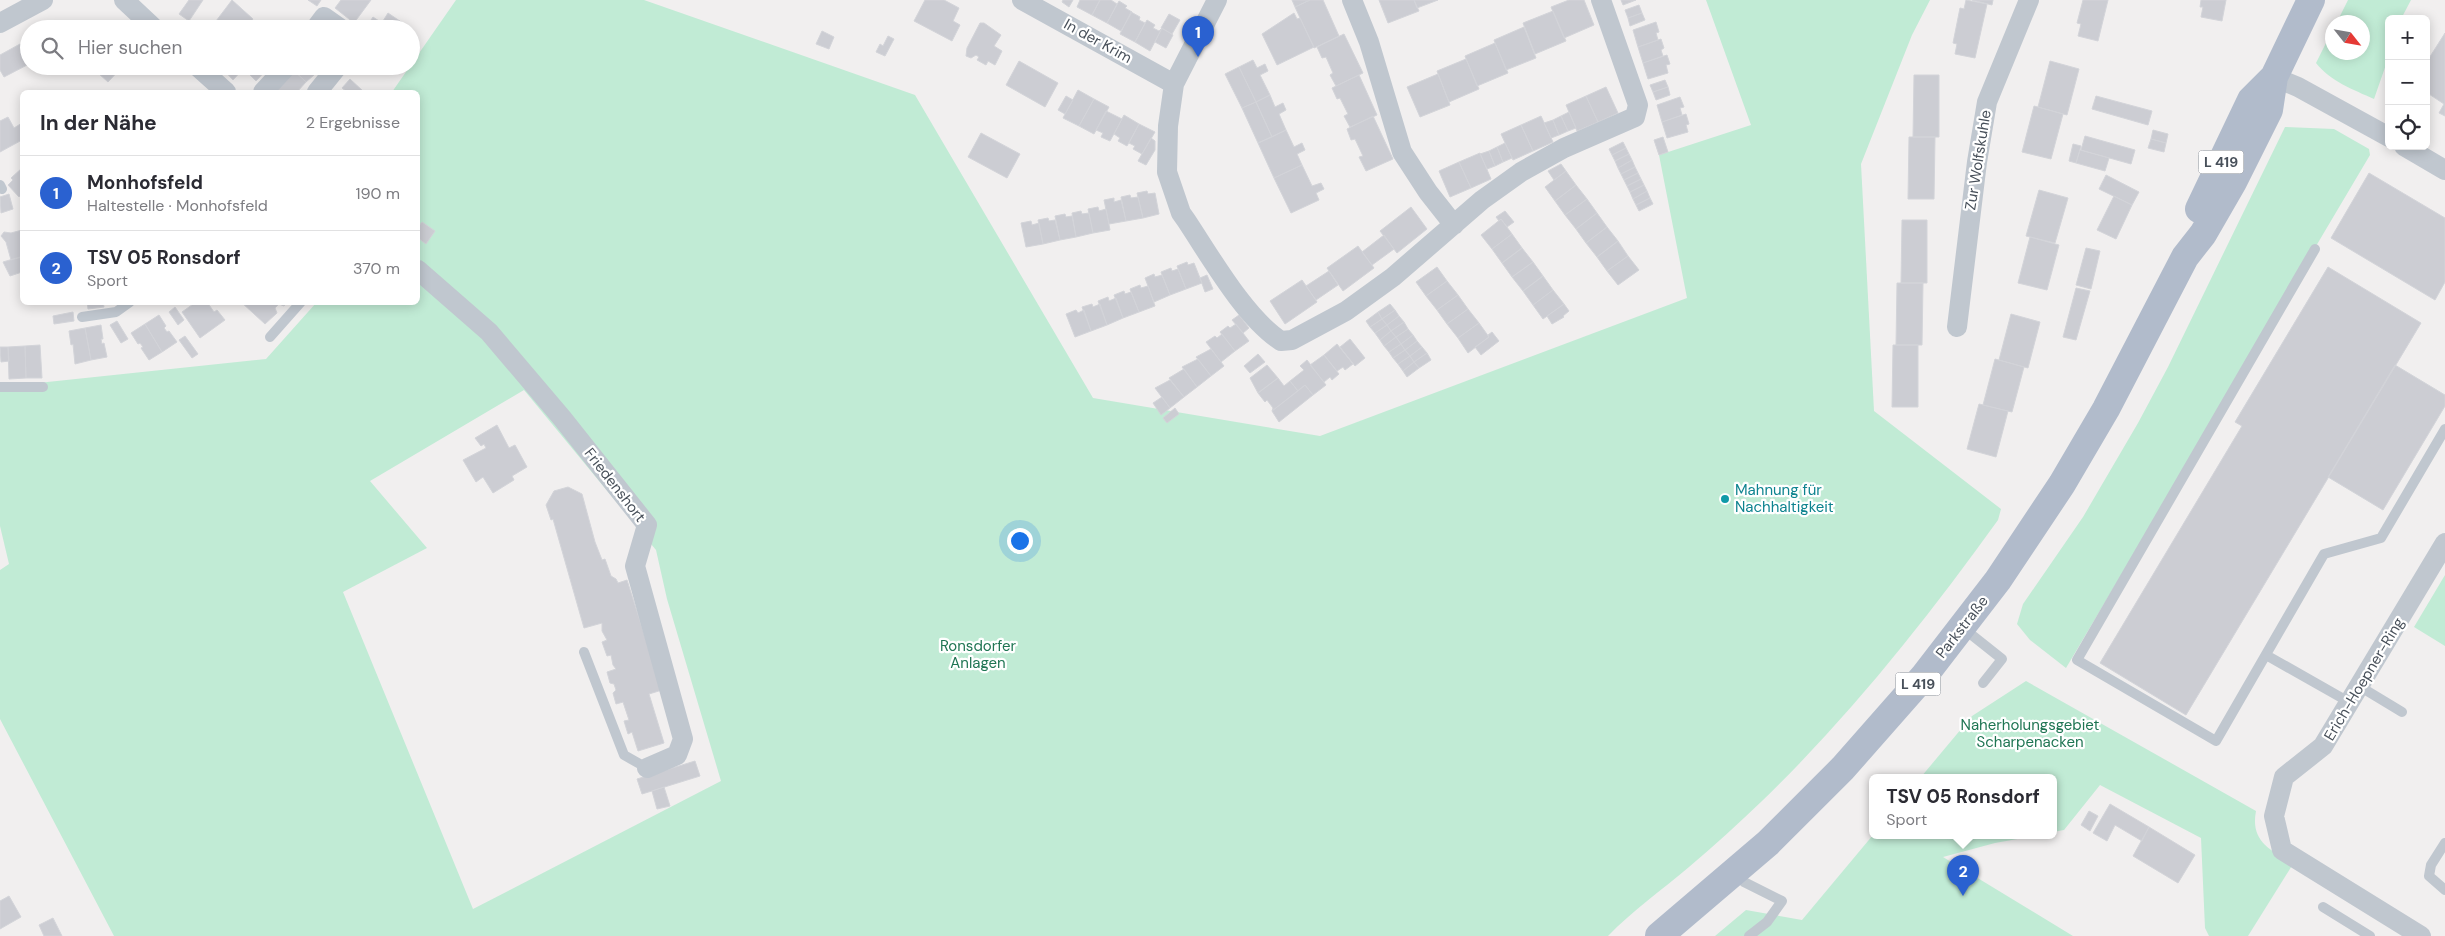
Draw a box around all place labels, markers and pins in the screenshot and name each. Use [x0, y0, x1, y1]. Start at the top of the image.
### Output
pin: 1 [1182, 16, 1214, 57]
place label: Mahnung für Nachhaltigkeit [1735, 480, 1834, 517]
marker: Mahnung für Nachhaltigkeit [1719, 493, 1731, 505]
pin: 2 [1947, 855, 1979, 896]

